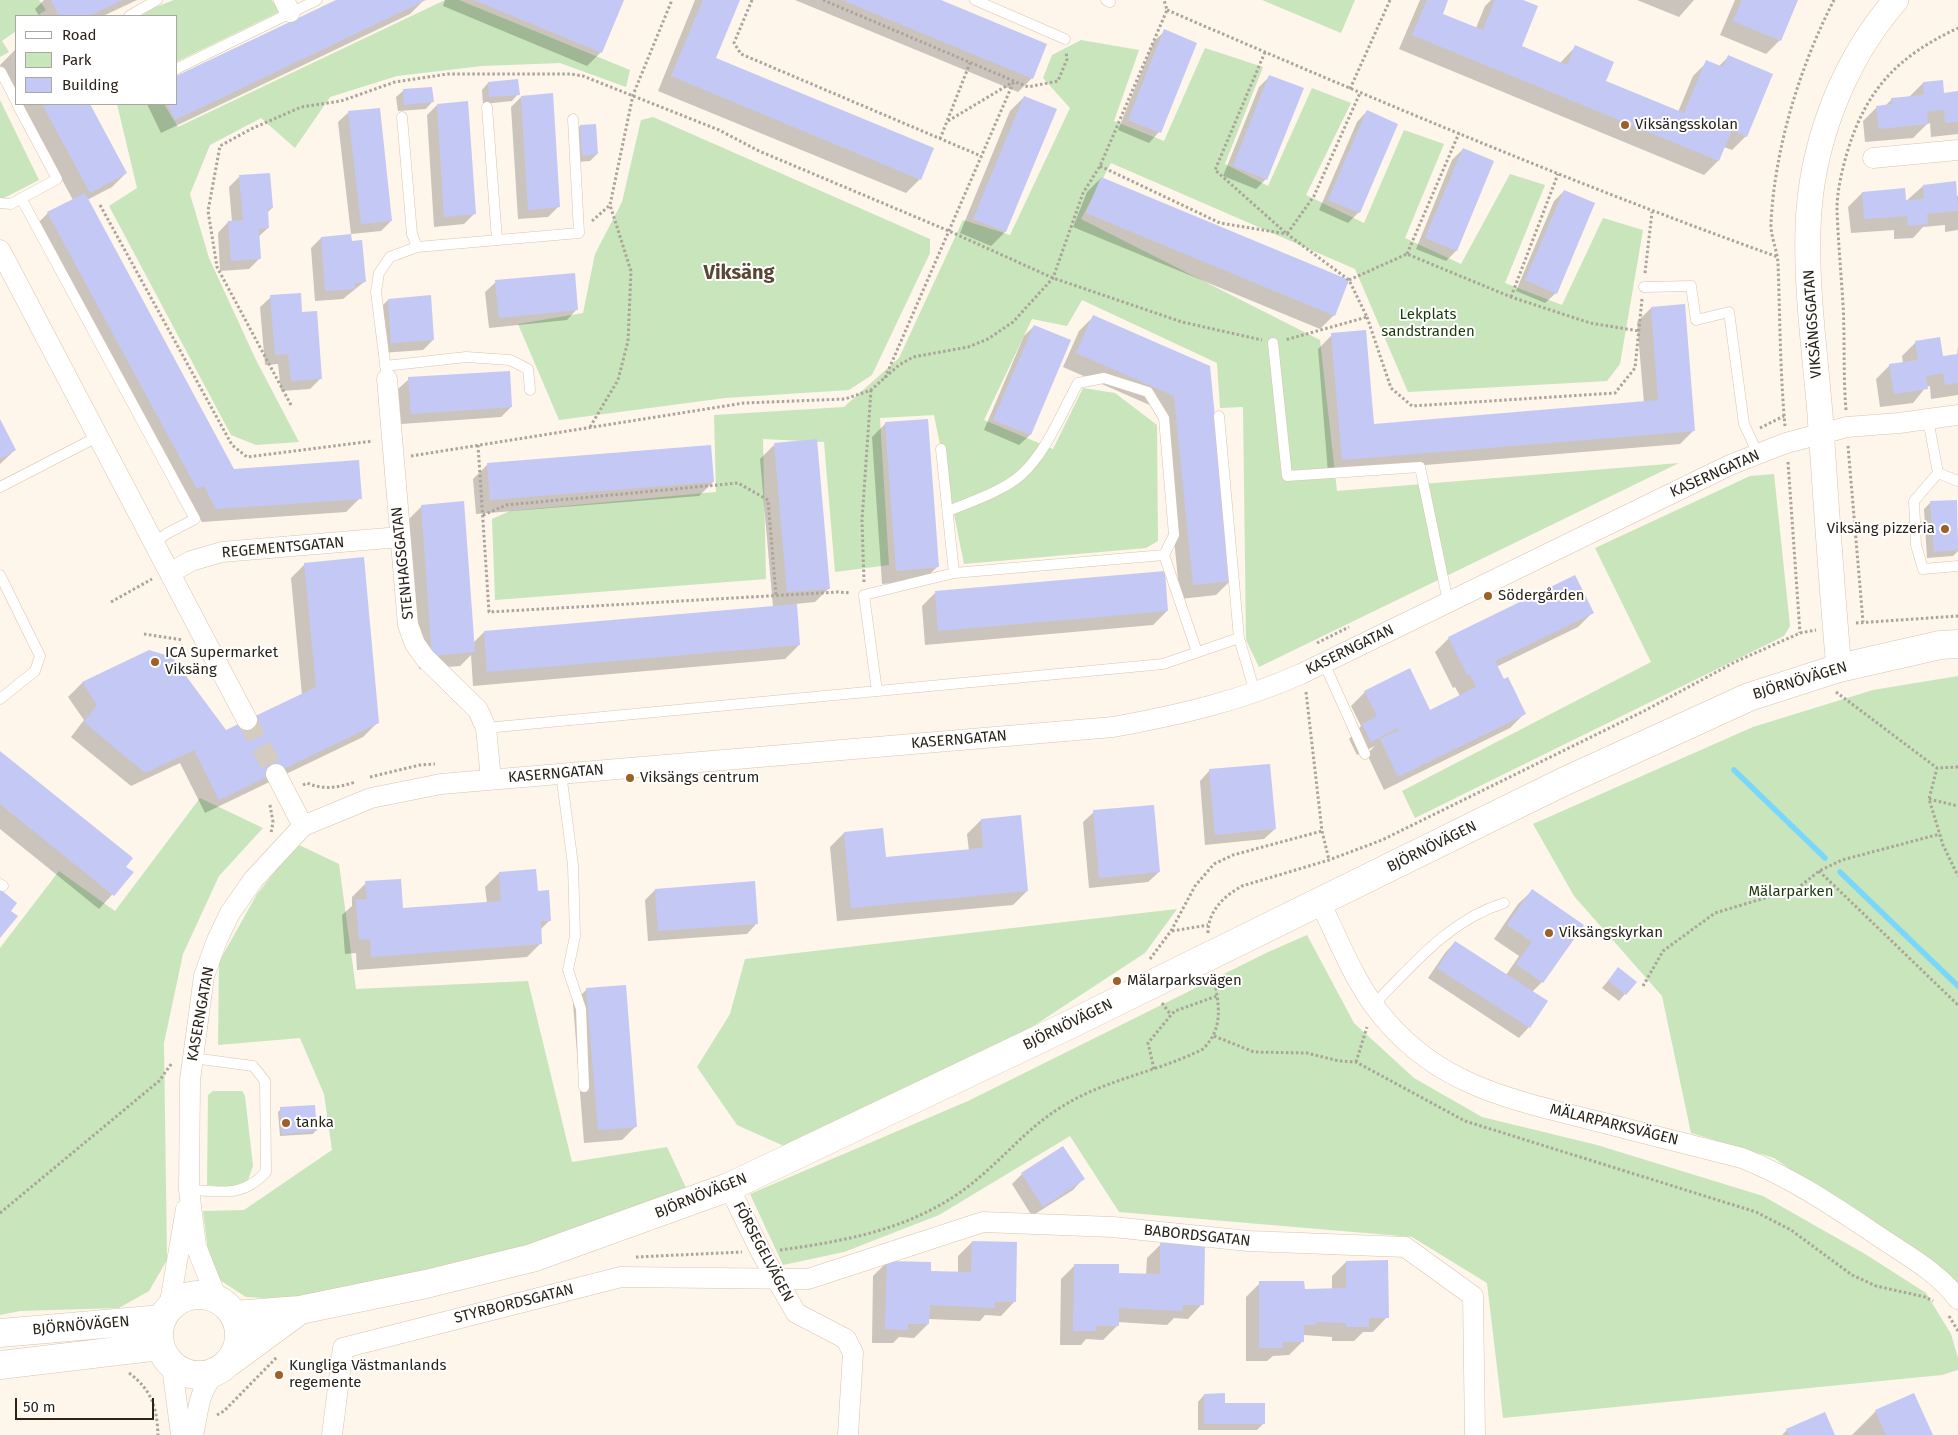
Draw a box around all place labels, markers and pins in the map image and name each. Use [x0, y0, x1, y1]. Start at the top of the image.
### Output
place label: Viksängsskolan [1635, 116, 1738, 134]
marker: Viksängsskolan [1619, 119, 1631, 131]
place label: Viksäng pizzeria [1827, 520, 1935, 538]
marker: Viksäng pizzeria [1939, 523, 1951, 535]
place label: Södergården [1498, 587, 1585, 605]
marker: Södergården [1482, 590, 1494, 602]
place label: ICA Supermarket Viksäng [165, 644, 278, 679]
marker: ICA Supermarket Viksäng [149, 656, 161, 668]
place label: Viksängs centrum [640, 769, 759, 787]
marker: Viksängs centrum [624, 772, 636, 784]
place label: Viksängskyrkan [1559, 924, 1663, 942]
marker: Viksängskyrkan [1543, 927, 1555, 939]
place label: Mälarparksvägen [1127, 972, 1242, 990]
marker: Mälarparksvägen [1111, 975, 1123, 987]
place label: tanka [296, 1114, 334, 1132]
marker: tanka [280, 1117, 292, 1129]
place label: Kungliga Västmanlands regemente [289, 1357, 447, 1392]
marker: Kungliga Västmanlands regemente [273, 1369, 285, 1381]

